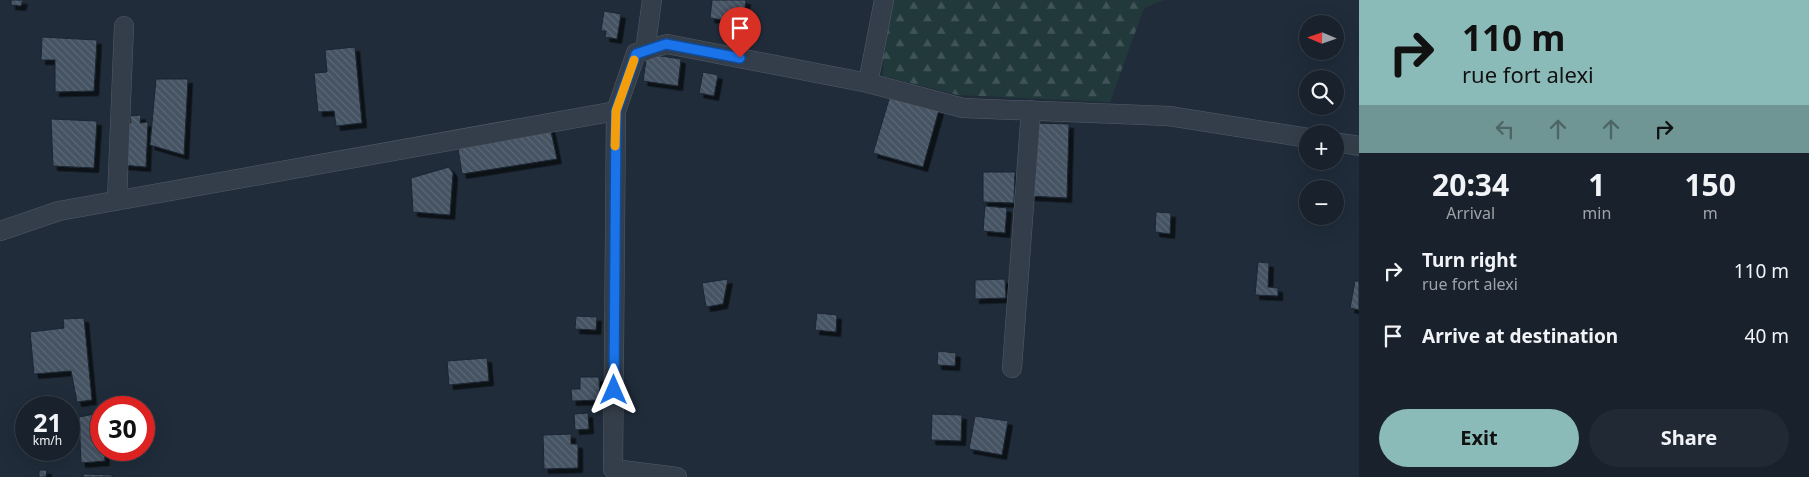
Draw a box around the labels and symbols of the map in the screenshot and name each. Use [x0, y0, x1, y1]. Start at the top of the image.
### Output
pin [719, 7, 761, 58]
north arrow [1299, 15, 1344, 60]
position arrow [587, 363, 639, 415]
speed limit sign: 30 [90, 396, 155, 461]

